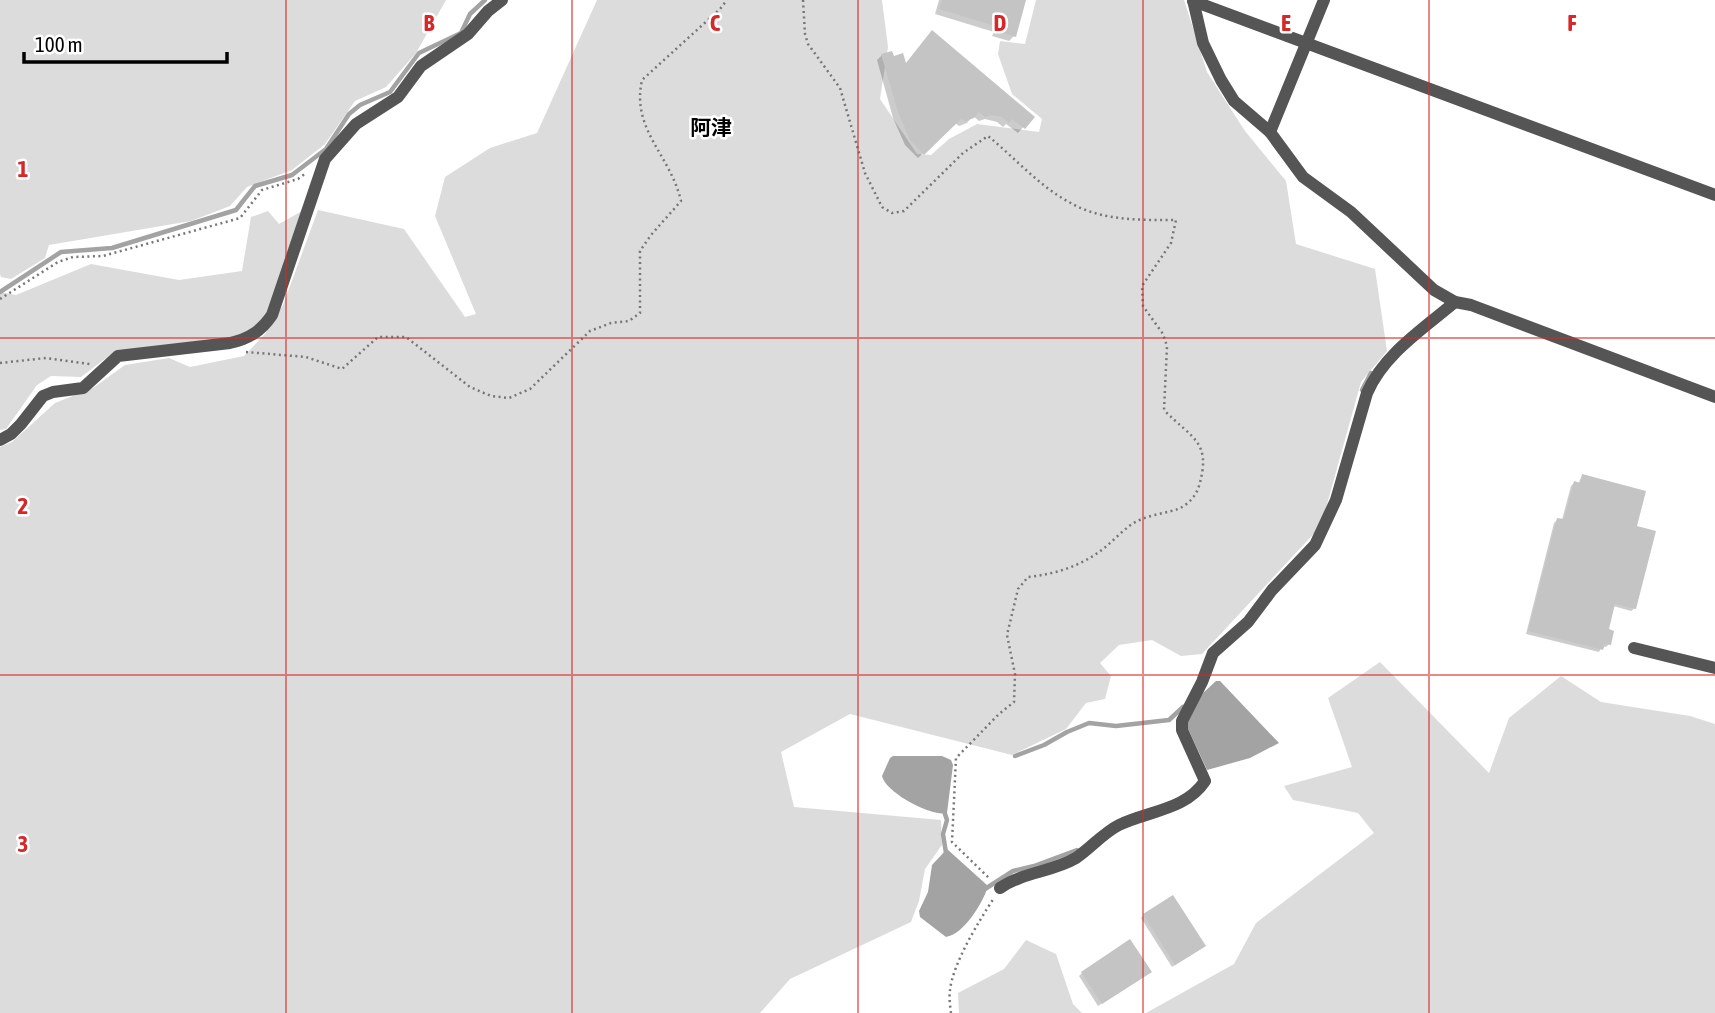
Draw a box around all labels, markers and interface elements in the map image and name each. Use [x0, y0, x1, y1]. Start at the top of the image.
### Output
text: B [424, 10, 435, 36]
text: C [710, 10, 721, 36]
text: D [994, 10, 1007, 36]
text: E [1281, 10, 1291, 36]
text: F [1567, 10, 1577, 36]
scale bar [24, 21, 228, 65]
text: 100 m [35, 32, 83, 56]
district label: 阿津 [690, 115, 732, 139]
text: 1 [18, 156, 29, 182]
text: 2 [18, 493, 28, 519]
text: 3 [18, 831, 28, 857]

